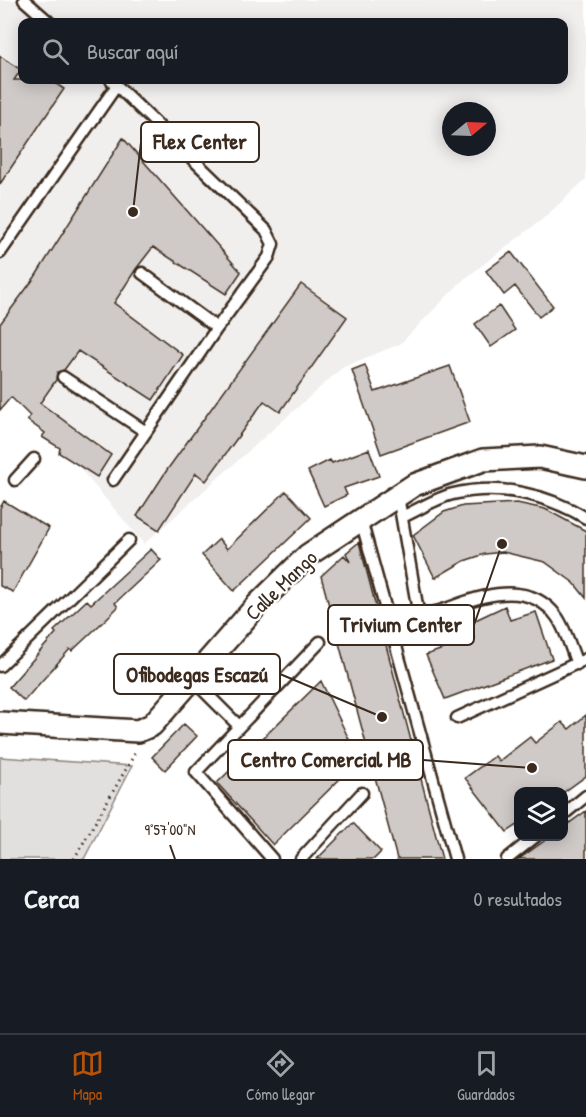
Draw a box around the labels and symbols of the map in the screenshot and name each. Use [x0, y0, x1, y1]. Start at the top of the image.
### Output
north arrow [442, 102, 496, 156]
callout: Flex Center [141, 122, 259, 162]
text: Flex Center [152, 126, 247, 156]
street label: Calle Mango [239, 543, 323, 627]
callout: Trivium Center [328, 605, 474, 645]
text: Trivium Center [339, 609, 462, 639]
callout: Ofibodegas Escazú [114, 654, 280, 694]
text: Ofibodegas Escazú [126, 659, 268, 690]
callout: Centro Comercial MB [228, 740, 423, 780]
text: Centro Comercial MB [240, 744, 412, 774]
text: 9°57'00"N [144, 819, 196, 840]

